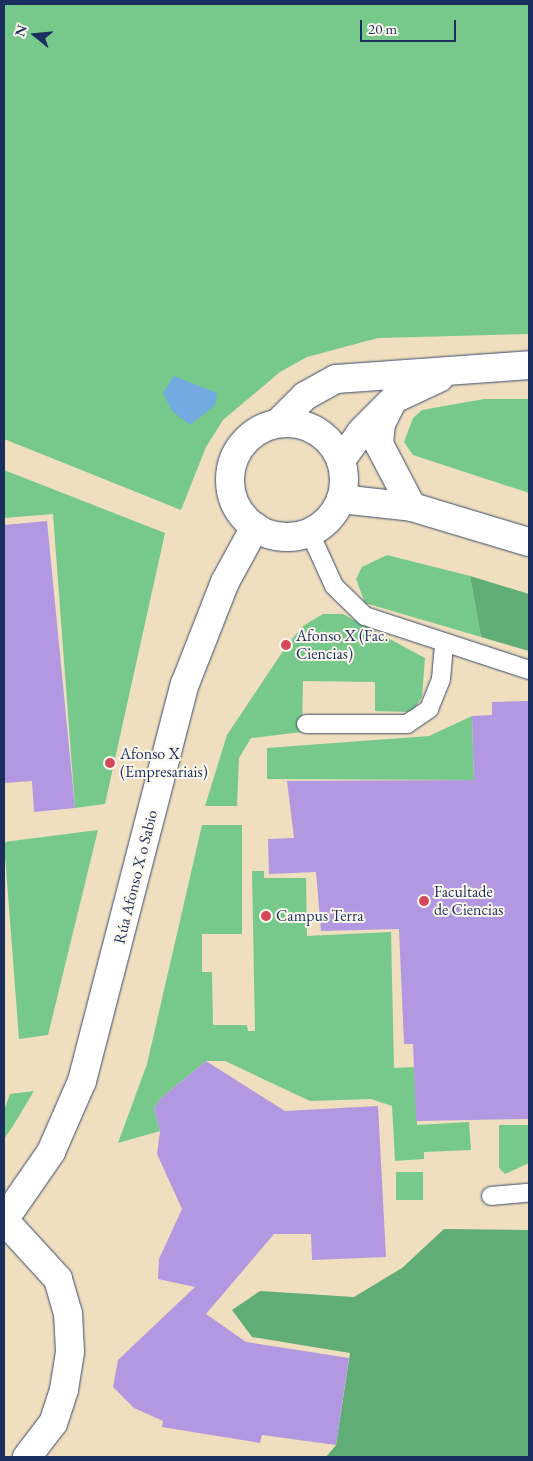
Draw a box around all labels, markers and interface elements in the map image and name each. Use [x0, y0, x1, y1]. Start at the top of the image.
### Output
north arrow [10, 10, 60, 60]
scale bar [363, 10, 459, 42]
text: 20 m [368, 19, 397, 38]
text: N [10, 23, 31, 39]
place label: Afonso X (Fac. Ciencias) [296, 626, 388, 664]
marker: Afonso X (Fac. Ciencias) [280, 639, 292, 651]
place label: Afonso X (Empresariais) [120, 744, 208, 782]
marker: Afonso X (Empresariais) [104, 757, 116, 769]
street label: Rúa Afonso X o Sabio [110, 808, 162, 946]
place label: Facultade de Ciencias [434, 882, 503, 920]
marker: Facultade de Ciencias [418, 895, 430, 907]
place label: Campus Terra [276, 906, 364, 926]
marker: Campus Terra [260, 910, 272, 922]

